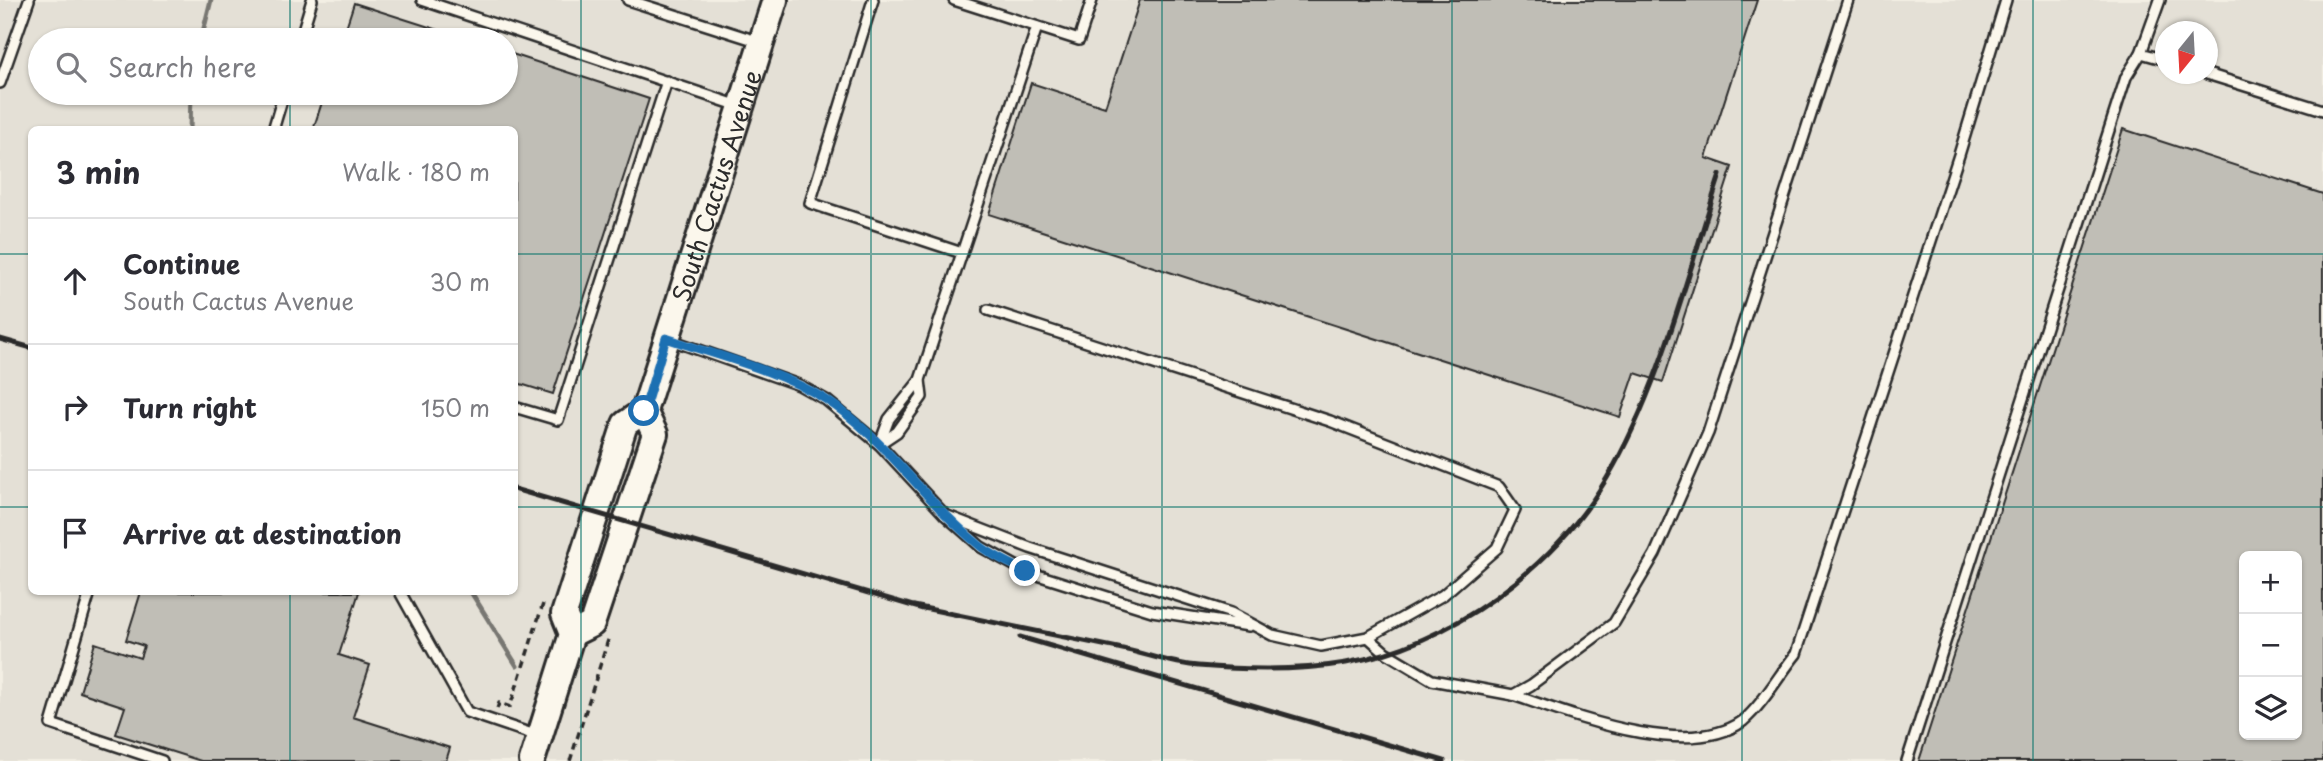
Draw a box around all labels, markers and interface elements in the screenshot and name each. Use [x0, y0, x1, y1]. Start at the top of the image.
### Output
north arrow [2155, 21, 2218, 84]
search box [28, 28, 518, 105]
text: Search here [108, 47, 257, 86]
icon: search [52, 48, 90, 86]
street label: South Cactus Avenue [662, 65, 770, 306]
text: 3 min [56, 149, 141, 194]
text: Walk · 180 m [342, 154, 490, 189]
text: Continue [123, 244, 240, 283]
icon: ahead [56, 262, 94, 300]
text: 30 m [429, 264, 490, 299]
text: South Cactus Avenue [123, 283, 354, 318]
icon: right [56, 388, 94, 426]
text: Turn right [123, 388, 257, 427]
text: 150 m [421, 390, 490, 425]
route start [628, 395, 659, 426]
icon: arrive [56, 514, 94, 552]
text: Arrive at destination [123, 514, 402, 553]
map controls [2239, 551, 2302, 740]
button: + [2239, 551, 2302, 614]
route end [1009, 555, 1040, 586]
button: − [2239, 614, 2302, 677]
button: layers [2239, 677, 2302, 740]

